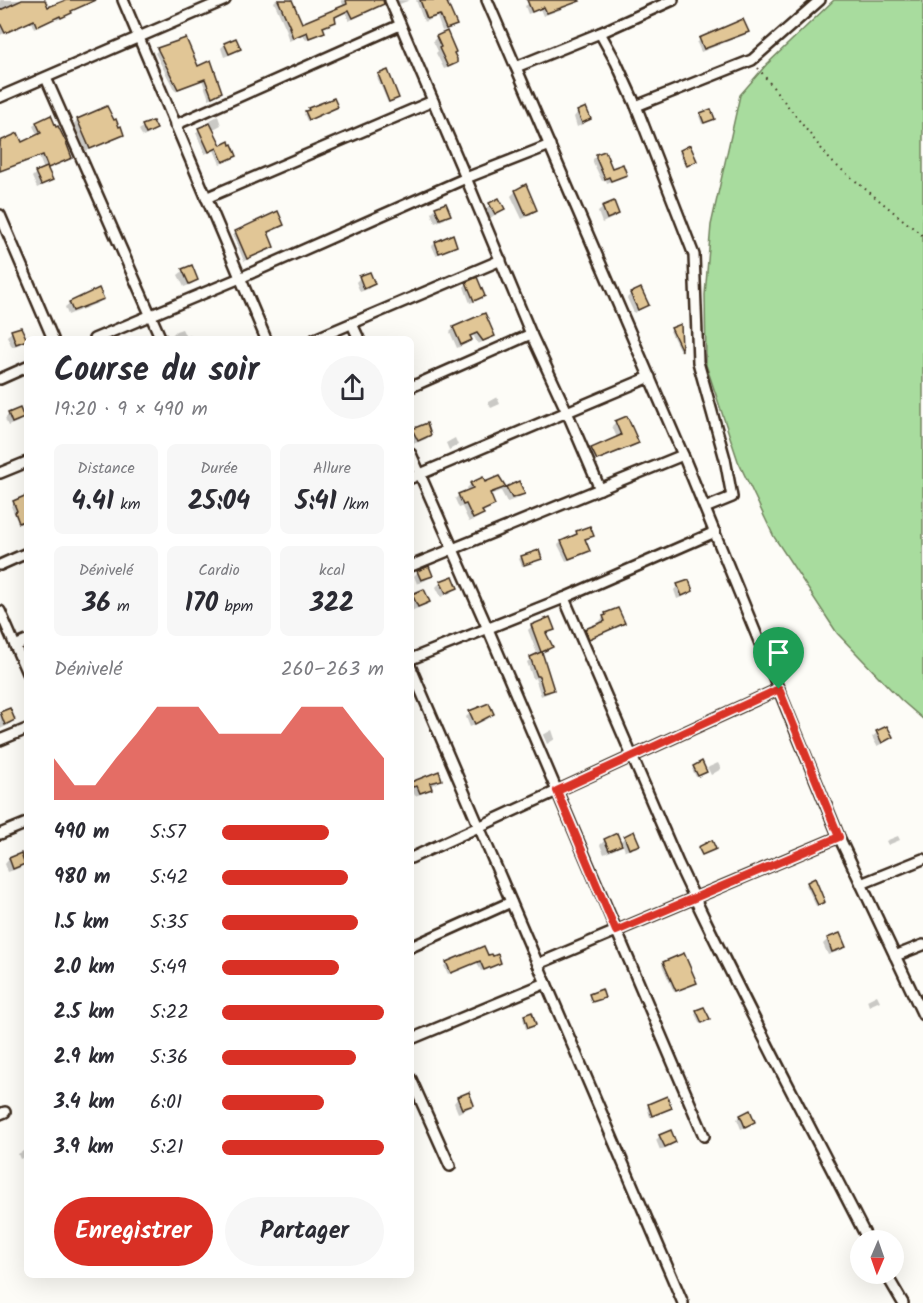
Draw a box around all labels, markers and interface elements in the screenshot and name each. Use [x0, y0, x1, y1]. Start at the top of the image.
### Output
text: Course du soir [54, 345, 259, 398]
button: share [321, 356, 384, 419]
text: 19:20 · 9 × 490 m [54, 394, 208, 426]
text: Distance [77, 456, 135, 481]
text: Durée [200, 456, 238, 481]
text: Allure [313, 456, 351, 481]
text: 4.41 [71, 481, 114, 523]
text: 25:04 [188, 481, 250, 523]
text: 5:41 [295, 481, 337, 523]
text: km [114, 492, 141, 517]
text: /km [337, 492, 369, 517]
text: Dénivelé [79, 558, 133, 583]
text: Cardio [198, 558, 240, 583]
text: kcal [319, 558, 345, 583]
text: 36 [82, 583, 111, 625]
text: 170 [185, 583, 218, 625]
text: 322 [310, 583, 354, 625]
text: m [111, 594, 130, 619]
text: bpm [218, 594, 253, 619]
pin [753, 627, 804, 689]
icon: arrive [762, 636, 795, 669]
text: Dénivelé [54, 654, 122, 686]
text: 260–263 m [281, 654, 384, 686]
text: 490 m [54, 817, 109, 849]
text: 5:57 [150, 817, 186, 849]
text: 980 m [54, 862, 110, 894]
text: 5:42 [150, 862, 188, 894]
text: 1.5 km [54, 907, 109, 939]
text: 5:35 [150, 907, 188, 939]
text: 2.0 km [54, 952, 115, 984]
text: 5:49 [150, 952, 186, 984]
text: 2.5 km [54, 997, 114, 1029]
text: 5:22 [150, 997, 189, 1029]
text: 2.9 km [54, 1042, 114, 1074]
text: 5:36 [150, 1042, 188, 1074]
text: 3.4 km [54, 1087, 115, 1119]
text: 6:01 [150, 1087, 182, 1119]
text: 3.9 km [54, 1132, 114, 1164]
text: 5:21 [150, 1132, 184, 1164]
button: Enregistrer [54, 1197, 213, 1266]
button: Partager [225, 1197, 384, 1266]
north arrow [850, 1230, 904, 1284]
map controls [850, 1230, 904, 1284]

